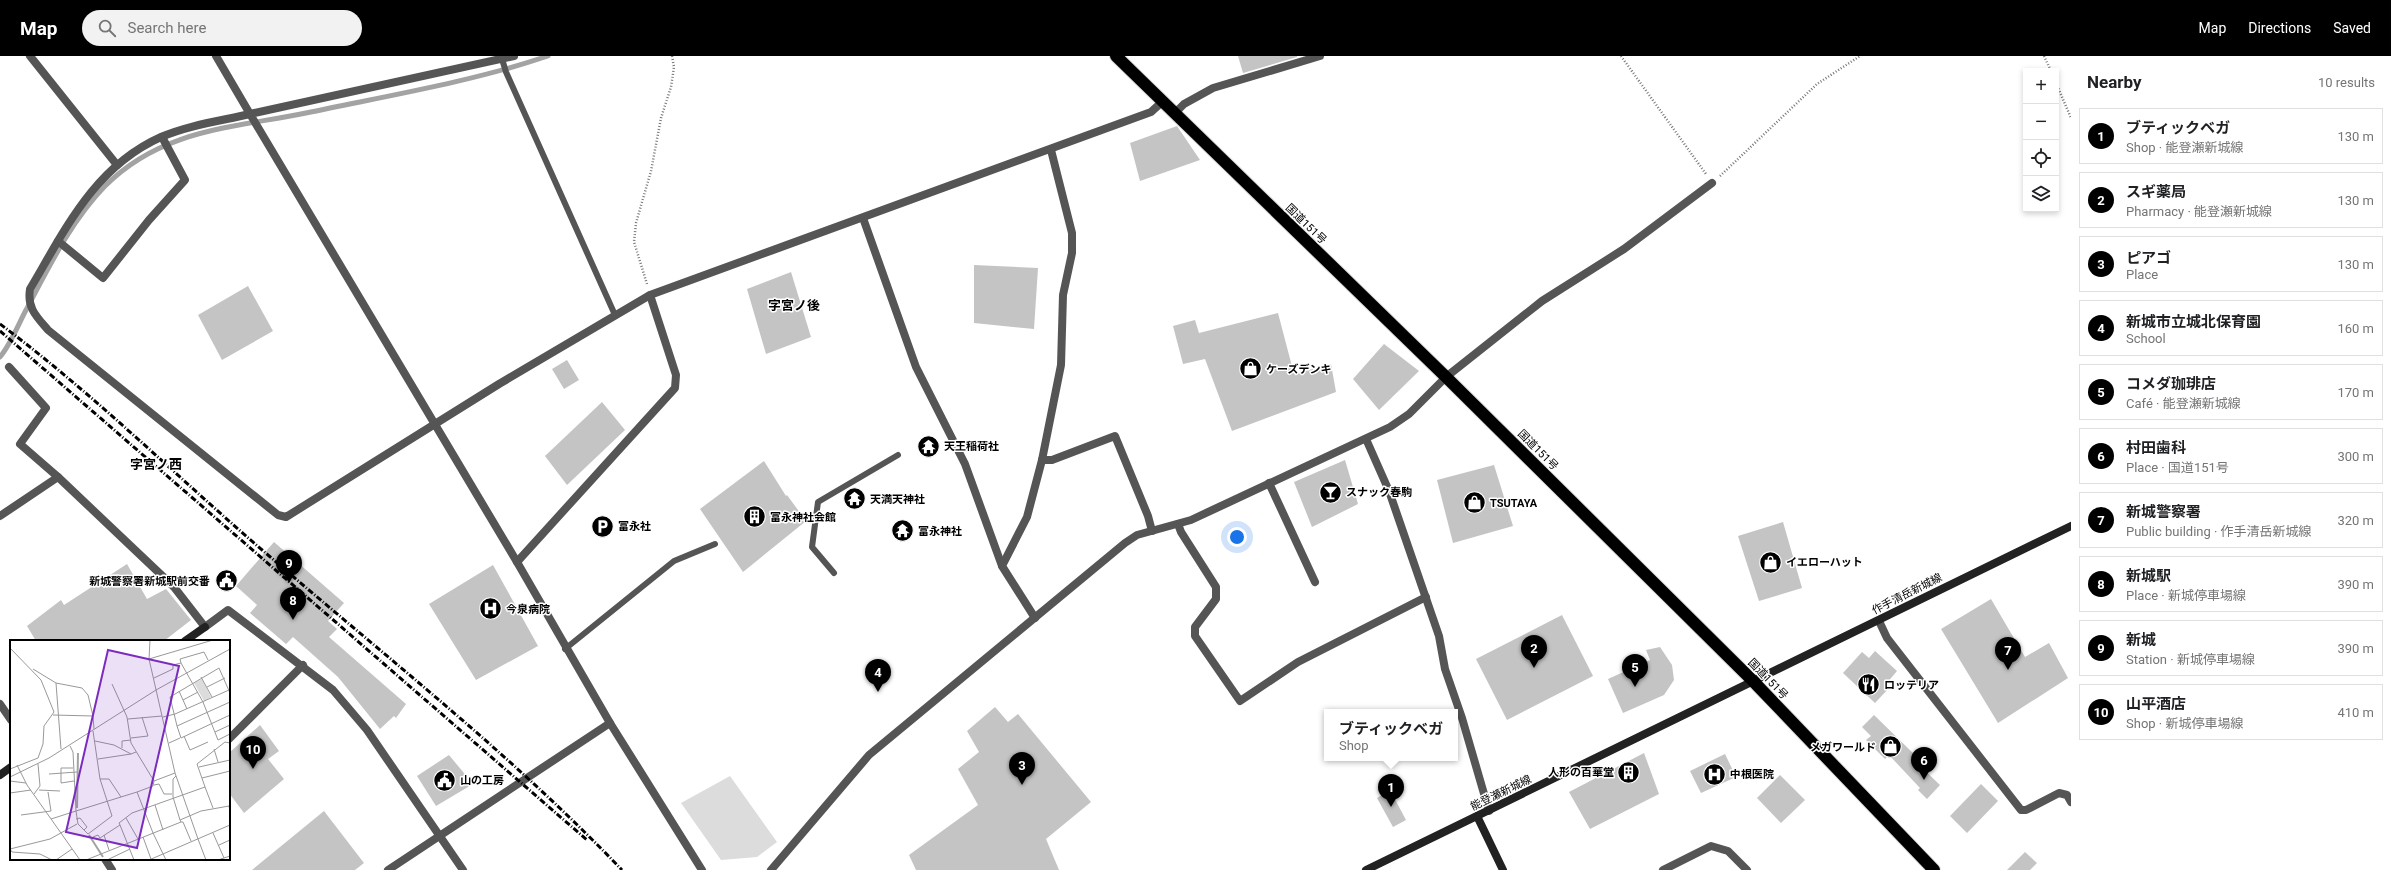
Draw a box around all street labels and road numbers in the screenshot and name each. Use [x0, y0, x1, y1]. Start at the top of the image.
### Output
street label: 国道151号 [1283, 201, 1329, 247]
street label: 国道151号 [1515, 427, 1561, 473]
street label: 作手清岳新城線 [1870, 571, 1944, 617]
street label: 国道151号 [1745, 656, 1791, 702]
street label: 能登瀬新城線 [1468, 773, 1534, 813]

